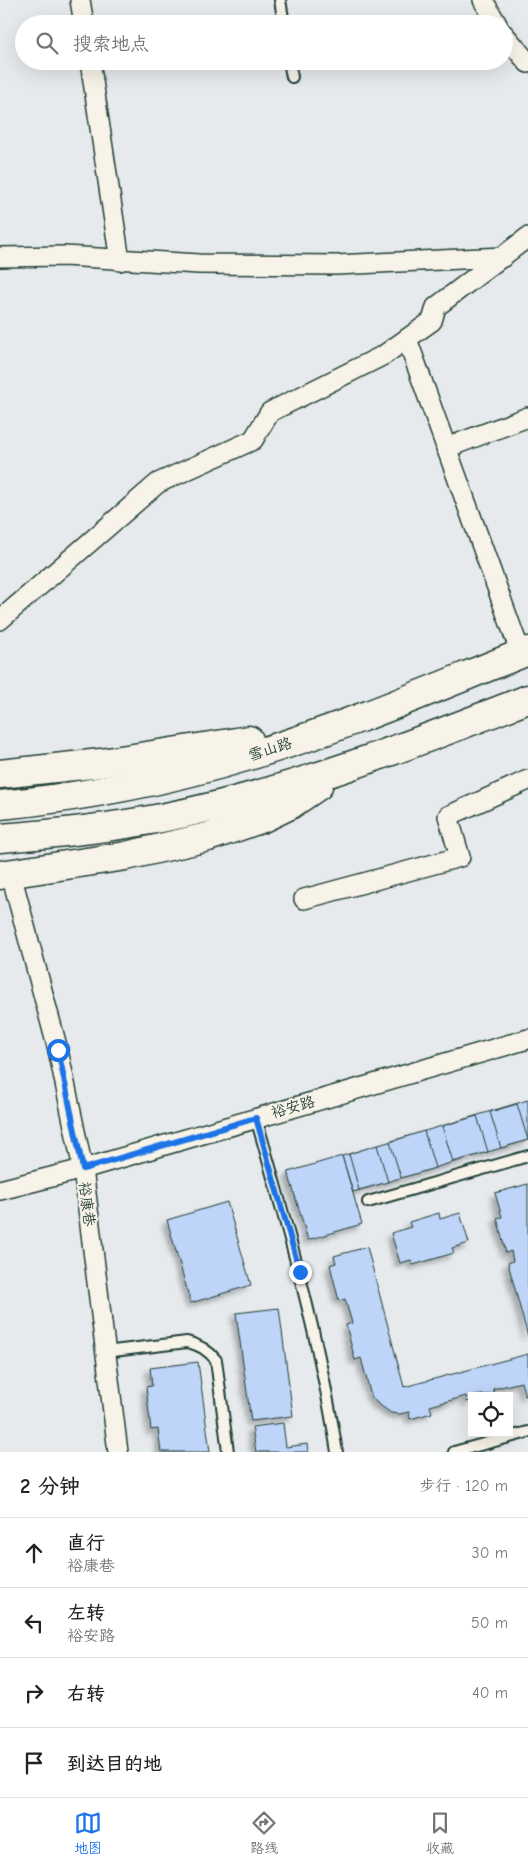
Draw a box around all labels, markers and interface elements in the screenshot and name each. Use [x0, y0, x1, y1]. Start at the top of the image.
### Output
search box [15, 15, 513, 70]
icon: search [33, 29, 61, 57]
text: 搜索地点 [73, 33, 149, 55]
street label: 雪山路 [246, 733, 294, 765]
route start [47, 1039, 70, 1062]
street label: 裕安路 [269, 1092, 317, 1122]
street label: 裕康巷 [75, 1181, 99, 1227]
route end [289, 1261, 312, 1284]
map controls [468, 1392, 513, 1437]
button: locate [468, 1392, 513, 1437]
text: 2 分钟 [20, 1474, 80, 1498]
text: 步行 · 120 m [419, 1477, 508, 1495]
text: 直行 [67, 1532, 105, 1554]
icon: ahead [20, 1539, 48, 1567]
text: 30 m [472, 1544, 508, 1562]
text: 裕康巷 [67, 1557, 115, 1575]
text: 左转 [67, 1602, 105, 1624]
icon: left [20, 1609, 48, 1637]
text: 50 m [471, 1614, 508, 1632]
text: 裕安路 [67, 1627, 115, 1645]
icon: right [20, 1679, 48, 1707]
text: 右转 [67, 1683, 105, 1705]
text: 40 m [472, 1684, 508, 1702]
icon: arrive [20, 1749, 48, 1777]
text: 到达目的地 [67, 1753, 162, 1775]
tab: 地图 [74, 1809, 102, 1857]
tab: 路线 [250, 1809, 278, 1857]
tab: 收藏 [426, 1809, 454, 1857]

